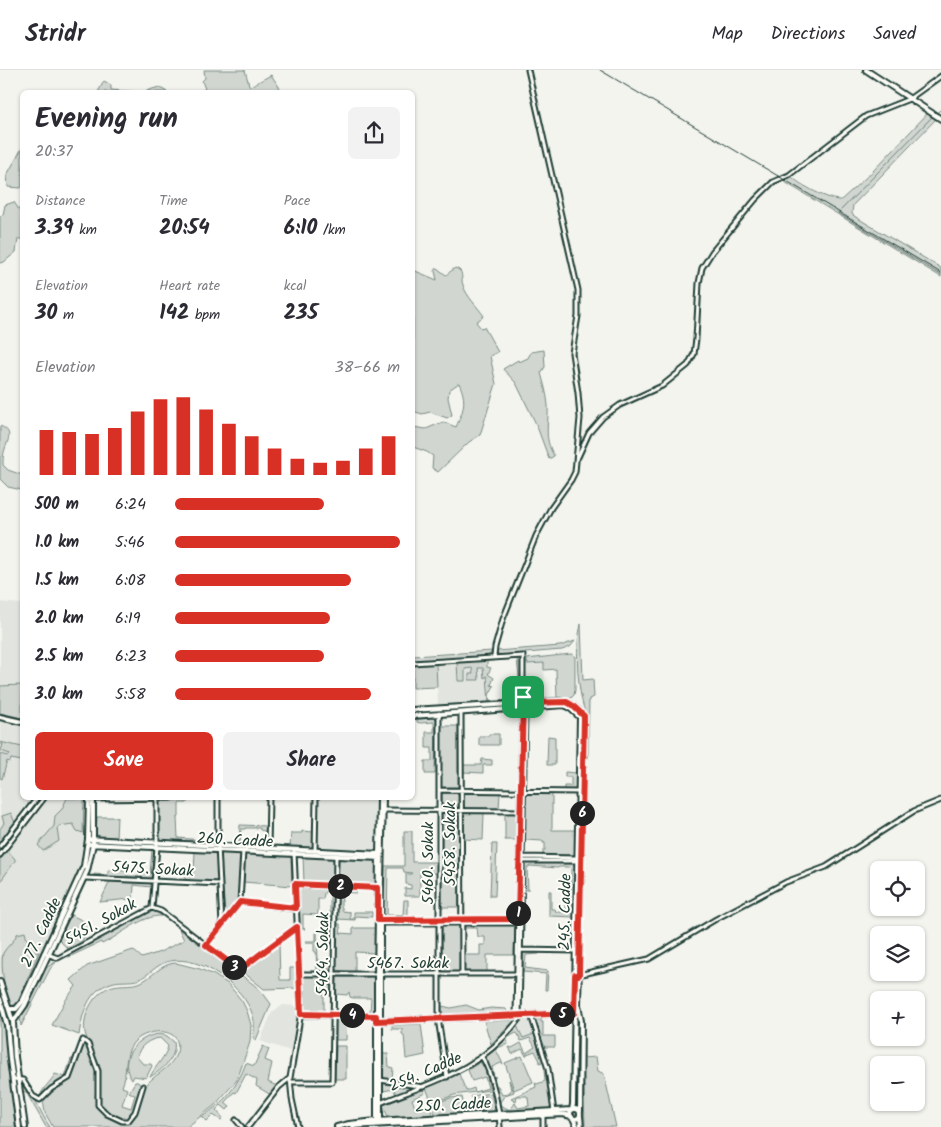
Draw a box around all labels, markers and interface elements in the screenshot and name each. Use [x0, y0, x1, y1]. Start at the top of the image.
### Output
text: Stridr [25, 15, 86, 54]
text: Map [711, 20, 743, 49]
text: Directions [771, 20, 845, 49]
text: Saved [873, 20, 916, 49]
text: Evening run [35, 97, 178, 142]
button: share [348, 107, 400, 159]
text: 20:37 [35, 139, 73, 164]
text: Distance [35, 190, 85, 212]
text: Time [159, 190, 188, 212]
text: Pace [284, 190, 310, 212]
text: 3.39 [35, 212, 74, 245]
text: 20:54 [159, 212, 210, 245]
text: 6:10 [284, 212, 317, 245]
text: km [74, 219, 97, 241]
text: /km [317, 219, 346, 241]
text: Elevation [35, 275, 88, 297]
text: Heart rate [159, 275, 220, 297]
text: kcal [284, 275, 306, 297]
text: 30 [35, 297, 57, 330]
text: 142 [159, 297, 189, 330]
text: 235 [284, 297, 318, 330]
text: m [57, 304, 74, 326]
text: bpm [189, 304, 220, 326]
text: Elevation [35, 355, 96, 380]
text: 38–66 m [335, 355, 400, 380]
text: 500 m [35, 492, 79, 517]
text: 6:24 [115, 492, 146, 517]
text: 1.0 km [35, 530, 79, 555]
text: 5:46 [115, 530, 145, 555]
text: 1.5 km [35, 568, 79, 593]
text: 6:08 [115, 568, 145, 593]
text: 2.0 km [35, 606, 83, 631]
text: 6:19 [115, 606, 141, 631]
text: 2.5 km [35, 644, 83, 669]
text: 6:23 [115, 644, 146, 669]
pin [502, 676, 544, 718]
text: 3.0 km [35, 682, 83, 707]
text: 5:58 [115, 682, 146, 707]
icon: arrive [509, 683, 537, 711]
button: Save [35, 732, 213, 790]
button: Share [223, 732, 400, 790]
pin: 6 [570, 800, 594, 826]
street label: 5458. Sokak [438, 801, 463, 886]
text: 6 [579, 802, 586, 824]
street label: 5460. Sokak [416, 821, 441, 904]
street label: 260. Cadde [196, 826, 274, 855]
street label: 5475. Sokak [111, 855, 195, 884]
map controls [870, 861, 925, 1111]
button: locate [870, 861, 925, 916]
street label: 245. Cadde [552, 873, 579, 951]
pin: 2 [328, 874, 352, 898]
text: 2 [336, 875, 345, 897]
street label: 5451. Sokak [60, 892, 142, 953]
street label: 277. Cadde [14, 894, 68, 972]
pin: 1 [506, 900, 530, 926]
text: 1 [516, 902, 521, 924]
street label: 5464. Sokak [310, 912, 337, 996]
button: layers [870, 926, 925, 981]
street label: 5467. Sokak [367, 951, 450, 976]
pin: 3 [222, 954, 246, 980]
text: 3 [231, 956, 238, 978]
button: + [870, 991, 925, 1046]
pin: 4 [340, 1002, 364, 1028]
pin: 5 [550, 1002, 574, 1026]
text: 5 [559, 1003, 566, 1025]
text: 4 [349, 1004, 356, 1026]
street label: 254. Cadde [385, 1046, 466, 1099]
button: − [870, 1056, 925, 1111]
street label: 250. Cadde [414, 1091, 492, 1120]

